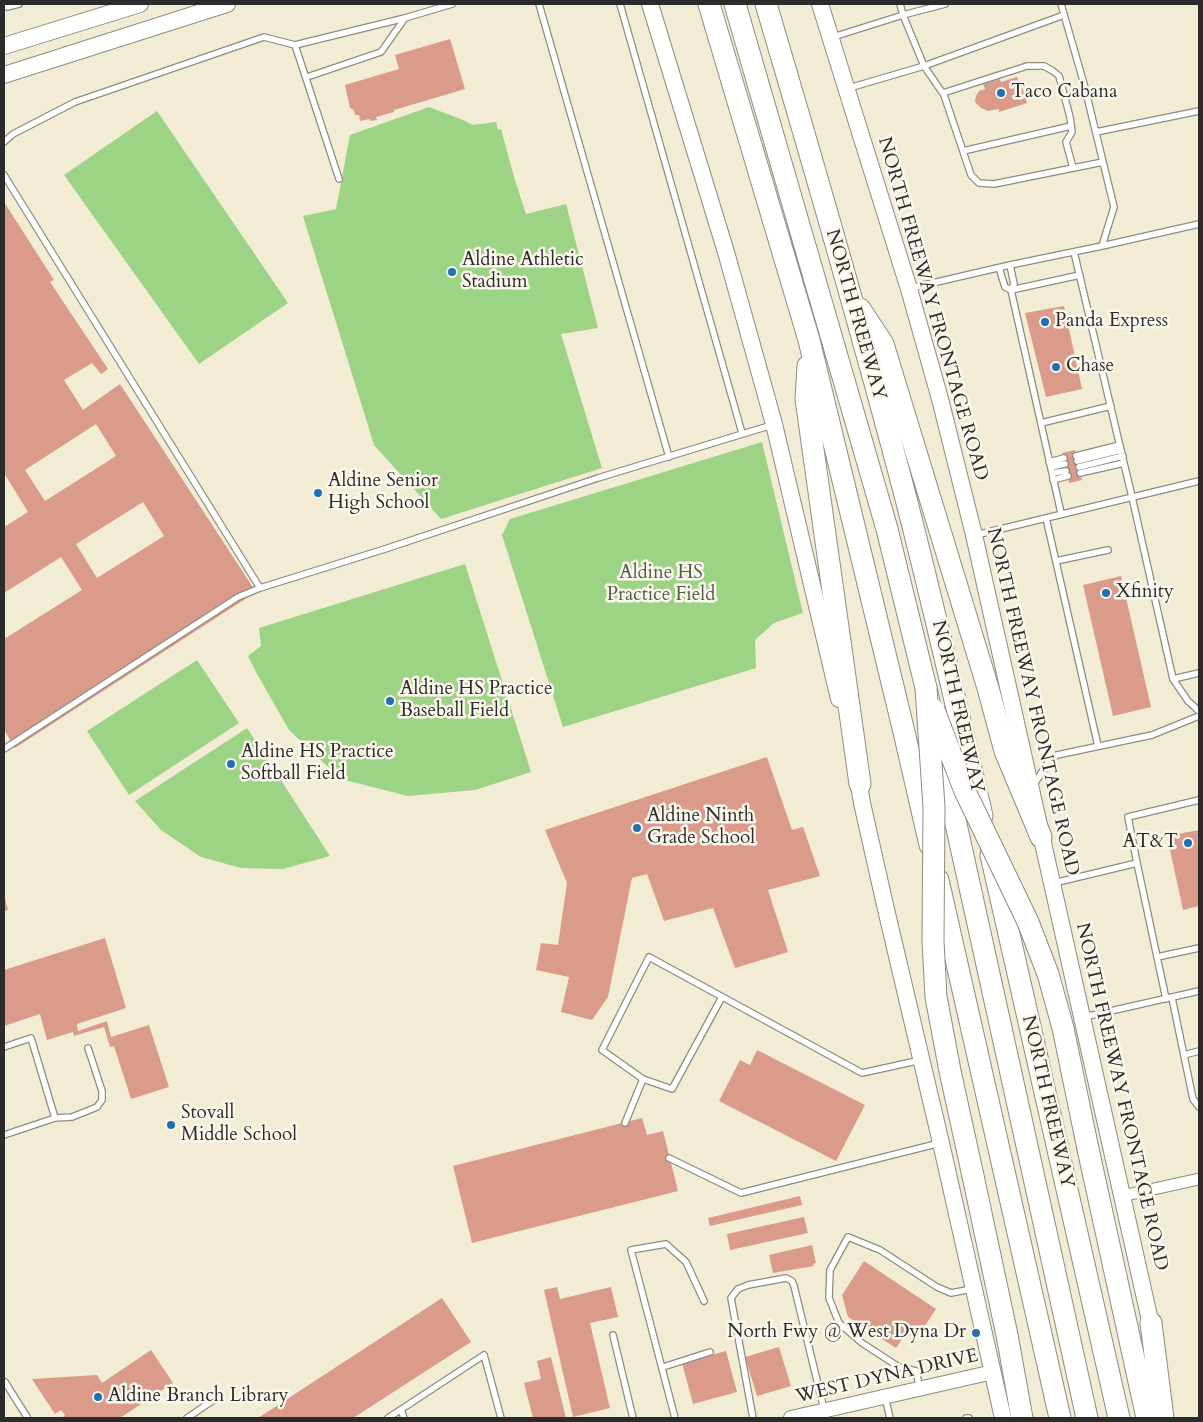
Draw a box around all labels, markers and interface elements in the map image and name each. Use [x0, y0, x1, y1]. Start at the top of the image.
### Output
place label: Taco Cabana [1011, 82, 1117, 104]
marker: Taco Cabana [995, 87, 1007, 99]
street label: NORTH FREEWAY FRONTAGE ROAD [872, 135, 992, 483]
street label: NORTH FREEWAY [820, 227, 890, 403]
place label: Aldine Athletic Stadium [462, 250, 584, 294]
marker: Aldine Athletic Stadium [446, 266, 458, 278]
place label: Panda Express [1055, 311, 1168, 333]
marker: Panda Express [1039, 316, 1051, 328]
place label: Chase [1066, 356, 1114, 378]
marker: Chase [1050, 361, 1062, 373]
place label: Aldine Senior High School [328, 471, 438, 515]
marker: Aldine Senior High School [312, 487, 324, 499]
street label: NORTH FREEWAY FRONTAGE ROAD [981, 526, 1083, 878]
park label: Aldine HS Practice Field [607, 563, 715, 607]
place label: Xfinity [1116, 582, 1174, 604]
marker: Xfinity [1100, 587, 1112, 599]
street label: NORTH FREEWAY [926, 618, 988, 796]
place label: Aldine HS Practice Baseball Field [400, 679, 553, 723]
marker: Aldine HS Practice Baseball Field [384, 695, 396, 707]
place label: Aldine HS Practice Softball Field [241, 742, 394, 786]
marker: Aldine HS Practice Softball Field [225, 758, 237, 770]
place label: Aldine Ninth Grade School [647, 806, 755, 850]
marker: Aldine Ninth Grade School [631, 822, 643, 834]
place label: AT&T [1122, 832, 1178, 854]
marker: AT&T [1182, 837, 1194, 849]
street label: NORTH FREEWAY FRONTAGE ROAD [1070, 921, 1172, 1273]
street label: NORTH FREEWAY [1016, 1013, 1078, 1191]
place label: Stovall Middle School [181, 1103, 297, 1147]
marker: Stovall Middle School [165, 1119, 177, 1131]
place label: North Fwy @ West Dyna Dr [727, 1322, 966, 1344]
marker: North Fwy @ West Dyna Dr [970, 1327, 982, 1339]
street label: WEST DYNA DRIVE [794, 1345, 980, 1409]
place label: Aldine Branch Library [108, 1386, 289, 1408]
marker: Aldine Branch Library [92, 1391, 104, 1403]

